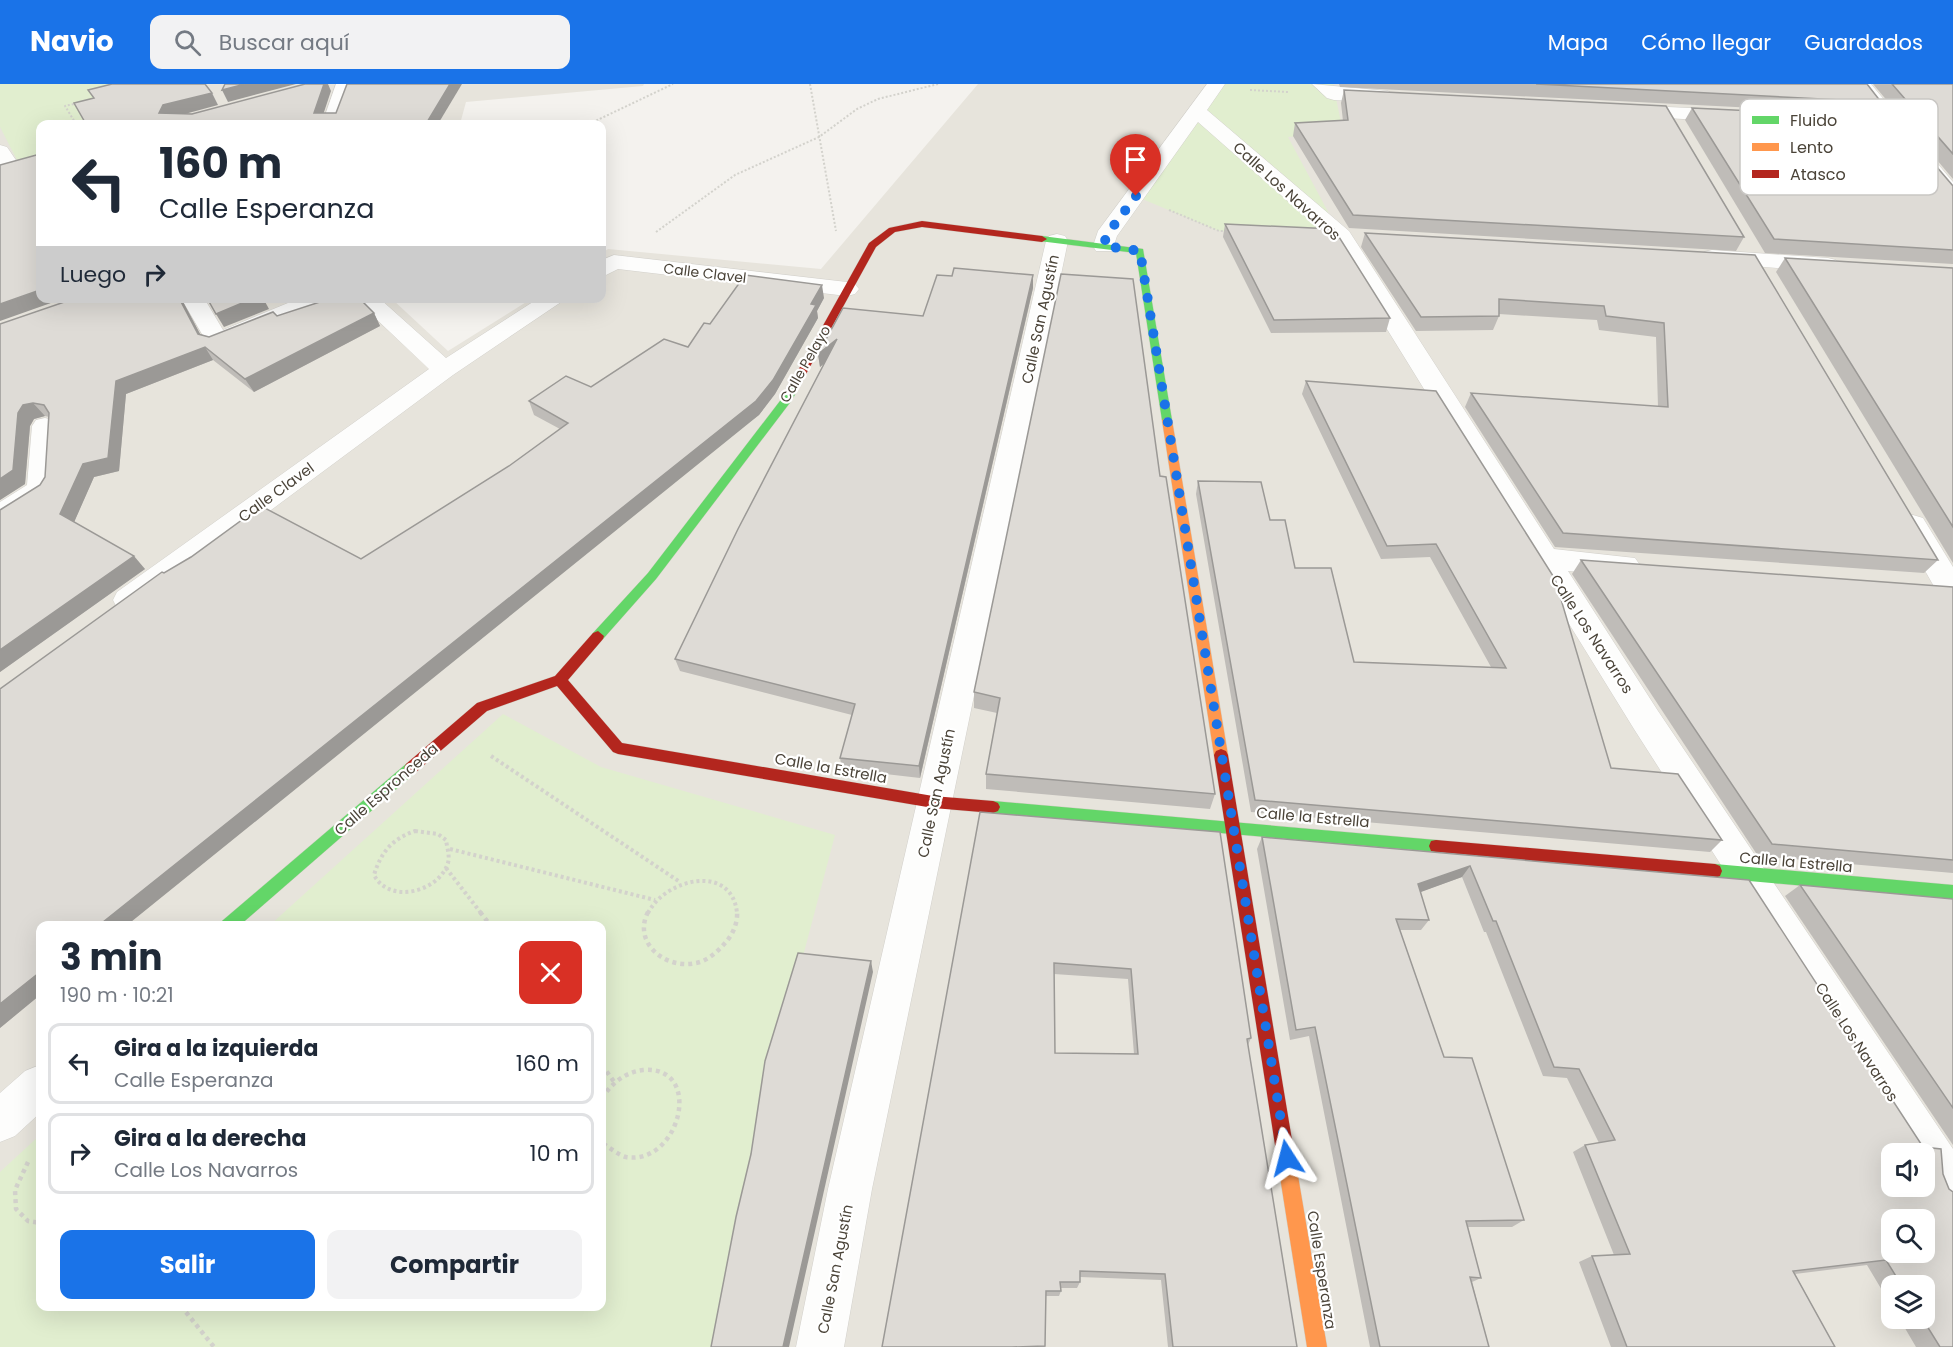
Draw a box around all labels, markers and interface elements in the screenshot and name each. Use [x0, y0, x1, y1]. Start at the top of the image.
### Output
search box [150, 15, 570, 69]
text: Navio [30, 22, 114, 61]
icon: search [171, 26, 204, 59]
text: Buscar aquí [219, 27, 349, 58]
text: Mapa [1548, 28, 1608, 57]
text: Cómo llegar [1641, 28, 1771, 57]
text: Guardados [1804, 28, 1923, 57]
legend [1740, 99, 1938, 195]
text: Fluido [1790, 109, 1837, 132]
text: 160 m [159, 134, 282, 193]
pin [1110, 134, 1161, 196]
text: Lento [1790, 136, 1833, 159]
street label: Calle Los Navarros [1229, 137, 1345, 245]
icon: arrive [1119, 143, 1152, 176]
icon: left [60, 144, 138, 222]
text: Atasco [1790, 163, 1846, 186]
text: Calle Esperanza [159, 190, 374, 227]
street label: Calle San Agustín [1016, 253, 1064, 385]
icon: right [138, 258, 171, 291]
street label: Calle Clavel [662, 258, 748, 288]
text: Luego [60, 259, 126, 290]
street label: Calle Pelayo [775, 322, 835, 406]
street label: Calle Clavel [234, 457, 318, 527]
street label: Calle Los Navarros [1546, 570, 1639, 698]
street label: Calle San Agustín [912, 727, 960, 859]
street label: Calle Espronceda [329, 738, 443, 840]
street label: Calle la Estrella [773, 748, 889, 788]
street label: Calle la Estrella [1255, 802, 1371, 832]
street label: Calle la Estrella [1738, 847, 1854, 877]
text: 3 min [60, 932, 162, 983]
button: close [519, 941, 582, 1004]
street label: Calle Los Navarros [1811, 978, 1904, 1106]
text: 190 m · 10:21 [60, 981, 174, 1009]
text: Gira a la izquierda [114, 1033, 318, 1064]
icon: left [63, 1047, 96, 1080]
text: 160 m [516, 1048, 579, 1079]
text: Calle Esperanza [114, 1066, 274, 1094]
text: Gira a la derecha [114, 1123, 307, 1154]
position arrow [1255, 1126, 1319, 1190]
icon: right [63, 1137, 96, 1170]
text: 10 m [530, 1138, 579, 1169]
map controls [1881, 1143, 1935, 1329]
button: sound [1881, 1143, 1935, 1197]
text: Calle Los Navarros [114, 1156, 298, 1184]
street label: Calle San Agustín [812, 1203, 858, 1335]
street label: Calle Esperanza [1302, 1209, 1342, 1331]
button: search [1881, 1209, 1935, 1263]
button: Salir [60, 1230, 315, 1299]
button: Compartir [327, 1230, 582, 1299]
button: layers [1881, 1275, 1935, 1329]

